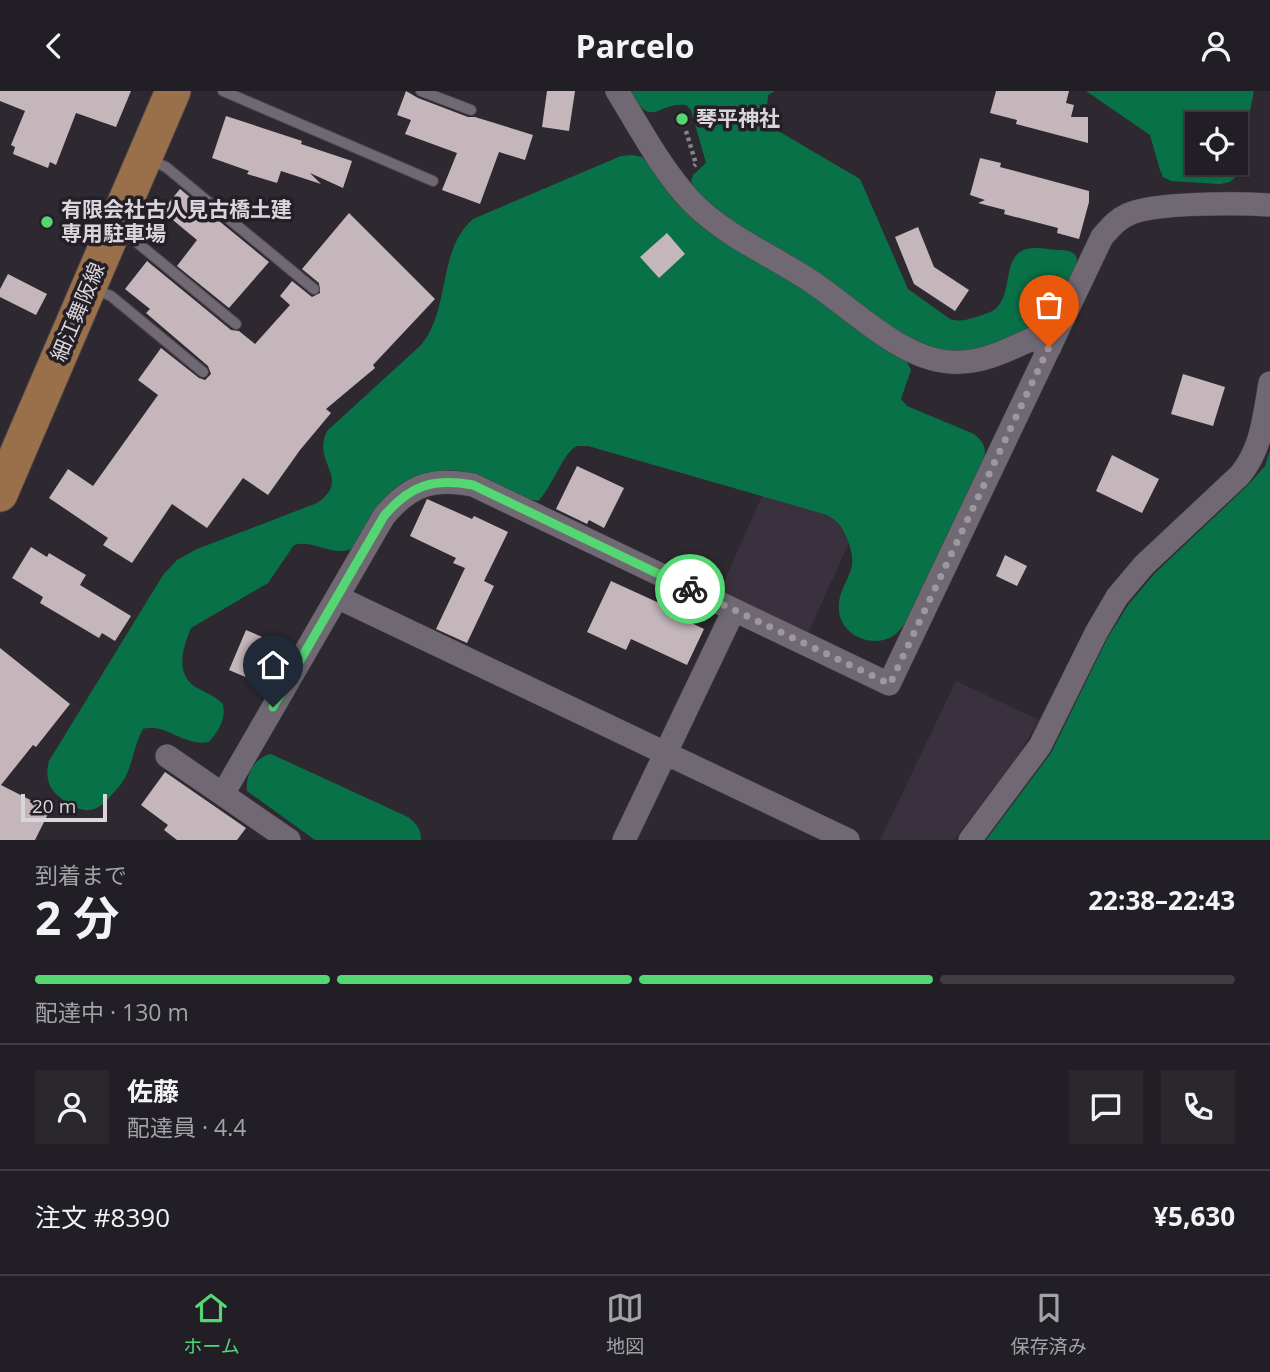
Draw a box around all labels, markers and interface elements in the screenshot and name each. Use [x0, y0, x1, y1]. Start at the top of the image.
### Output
text: Parcelo [576, 24, 694, 67]
icon: back [35, 27, 73, 65]
icon: person [1197, 27, 1235, 65]
place label: 琴平神社 [696, 104, 780, 132]
marker: 琴平神社 [674, 111, 690, 127]
map controls [1185, 112, 1248, 175]
button: locate [1185, 112, 1248, 175]
place label: 有限会社古人見古橋土建 専用駐車場 [61, 195, 292, 247]
marker: 有限会社古人見古橋土建 専用駐車場 [39, 214, 55, 230]
street label: 細江舞阪線 [44, 258, 110, 365]
pin [1019, 275, 1079, 347]
icon: bag [1030, 286, 1068, 324]
courier [655, 554, 725, 624]
icon: bike [671, 570, 709, 608]
pin [243, 635, 303, 707]
icon: home [254, 646, 292, 684]
scale bar [21, 791, 107, 823]
text: 20 m [32, 793, 76, 819]
text: 到着まで [35, 859, 127, 891]
text: 22:38–22:43 [1088, 882, 1235, 918]
text: 2 分 [35, 886, 119, 948]
text: 配達中 · 130 m [35, 996, 189, 1028]
button: person [35, 1070, 109, 1144]
button: chat [1069, 1070, 1143, 1144]
button: phone [1161, 1070, 1235, 1144]
text: 佐藤 [127, 1073, 179, 1109]
text: 配達員 · 4.4 [127, 1111, 246, 1143]
text: ¥5,630 [1153, 1198, 1235, 1234]
text: 注文 #8390 [35, 1199, 170, 1235]
tab: ホーム [183, 1289, 240, 1359]
tab: 地図 [606, 1289, 644, 1359]
tab: 保存済み [1011, 1289, 1087, 1359]

